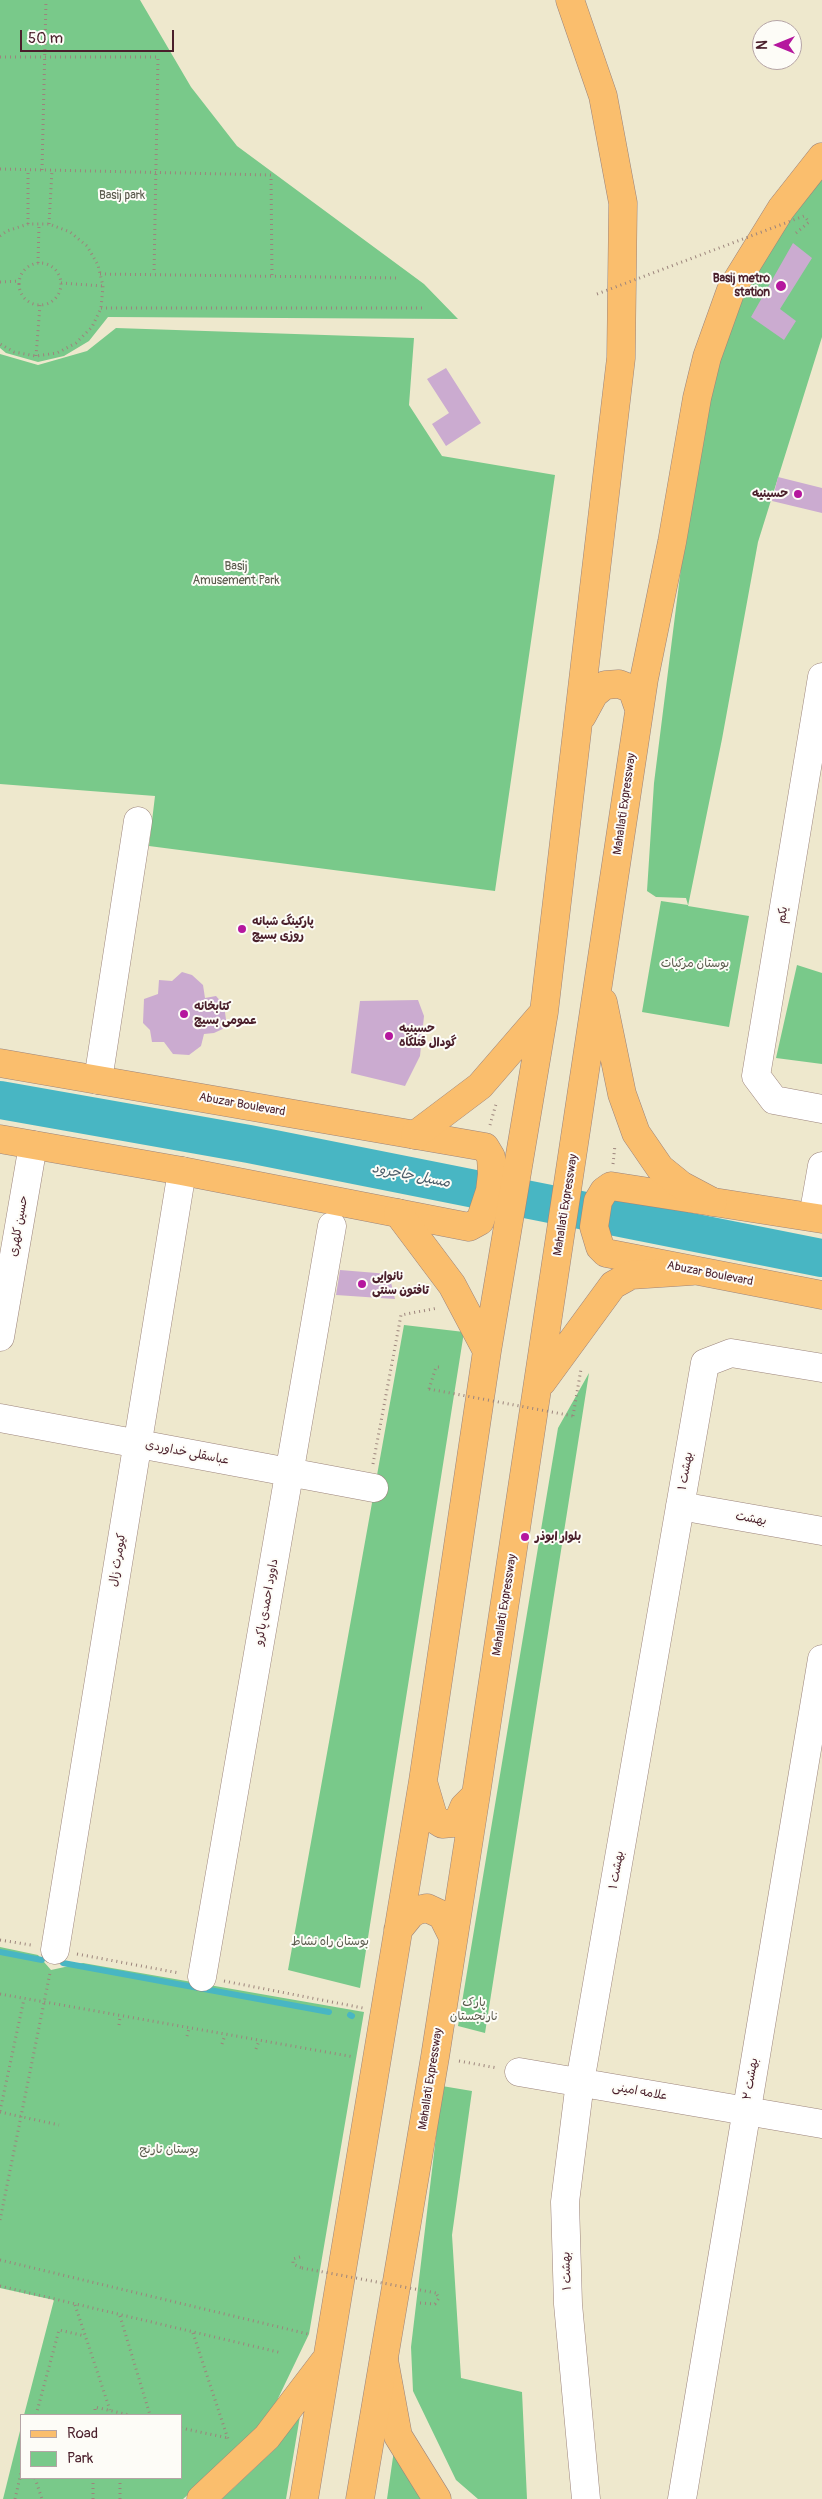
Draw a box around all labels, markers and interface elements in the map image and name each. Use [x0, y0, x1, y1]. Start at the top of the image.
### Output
scale bar [22, 20, 176, 52]
north arrow [752, 20, 802, 70]
text: 50 m [28, 29, 63, 48]
text: N [754, 40, 771, 50]
park label: Basij park [99, 189, 145, 203]
place label: Basij metro station [713, 272, 770, 300]
marker: Basij metro station [774, 279, 788, 293]
place label: حسینیه [752, 487, 788, 501]
marker: حسینیه [792, 488, 804, 500]
park label: Basij Amusement Park [193, 560, 279, 588]
street label: Mahallati Expressway [611, 752, 639, 856]
street label: یکم [775, 905, 791, 925]
place label: پارکینگ شبانه روزی بسیج [252, 915, 314, 943]
marker: پارکینگ شبانه روزی بسیج [236, 923, 248, 935]
park label: بوستان مرکبات [661, 957, 729, 971]
place label: کتابخانه عمومی بسیج [194, 1000, 257, 1028]
marker: کتابخانه عمومی بسیج [178, 1008, 190, 1020]
place label: حسینیه گودال قتلگاه [399, 1022, 456, 1050]
marker: حسینیه گودال قتلگاه [383, 1030, 395, 1042]
street label: Abuzar Boulevard [198, 1090, 286, 1120]
street label: Mahallati Expressway [551, 1153, 581, 1257]
water label: مسیل جاجرود [370, 1160, 452, 1192]
street label: حسین کلهری [7, 1194, 31, 1258]
street label: Abuzar Boulevard [666, 1259, 754, 1289]
place label: نانوایی تافتون سنتی [372, 1270, 429, 1298]
marker: نانوایی تافتون سنتی [356, 1278, 368, 1290]
street label: عباسقلی خداوردی [144, 1438, 230, 1468]
street label: بهشت ۱ [676, 1451, 696, 1491]
street label: بهشت [734, 1509, 768, 1529]
place label: بلوار ابوذر [535, 1530, 581, 1544]
marker: بلوار ابوذر [519, 1531, 531, 1543]
street label: کیومرث زال [107, 1532, 129, 1588]
street label: Mahallati Expressway [490, 1553, 520, 1657]
street label: داوود احمدی پاکرو [252, 1558, 282, 1646]
street label: بهشت ۱ [607, 1850, 627, 1890]
park label: بوستان راه نشاط [291, 1935, 369, 1949]
park label: پارک نارنجستان [450, 1996, 498, 2024]
street label: Mahallati Expressway [416, 2027, 446, 2131]
street label: بهشت ۲ [740, 2057, 762, 2101]
street label: علامه امینی [611, 2080, 669, 2104]
park label: بوستان نارنج [140, 2143, 198, 2157]
street label: بهشت ۱ [559, 2251, 575, 2291]
legend [20, 2414, 182, 2479]
text: Road [67, 2424, 98, 2443]
text: Park [67, 2449, 93, 2468]

